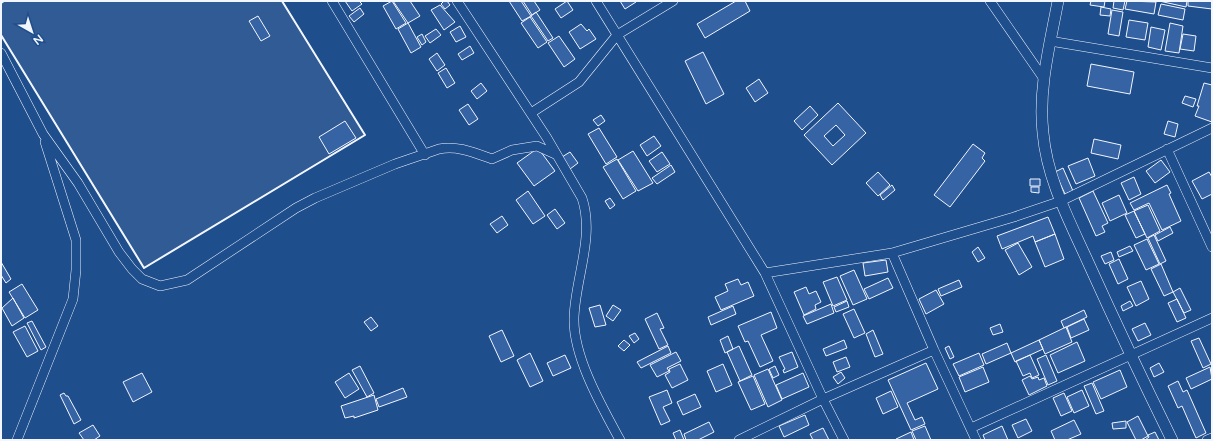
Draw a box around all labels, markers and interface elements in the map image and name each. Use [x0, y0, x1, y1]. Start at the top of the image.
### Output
north arrow [12, 12, 52, 52]
text: N [30, 32, 46, 47]

